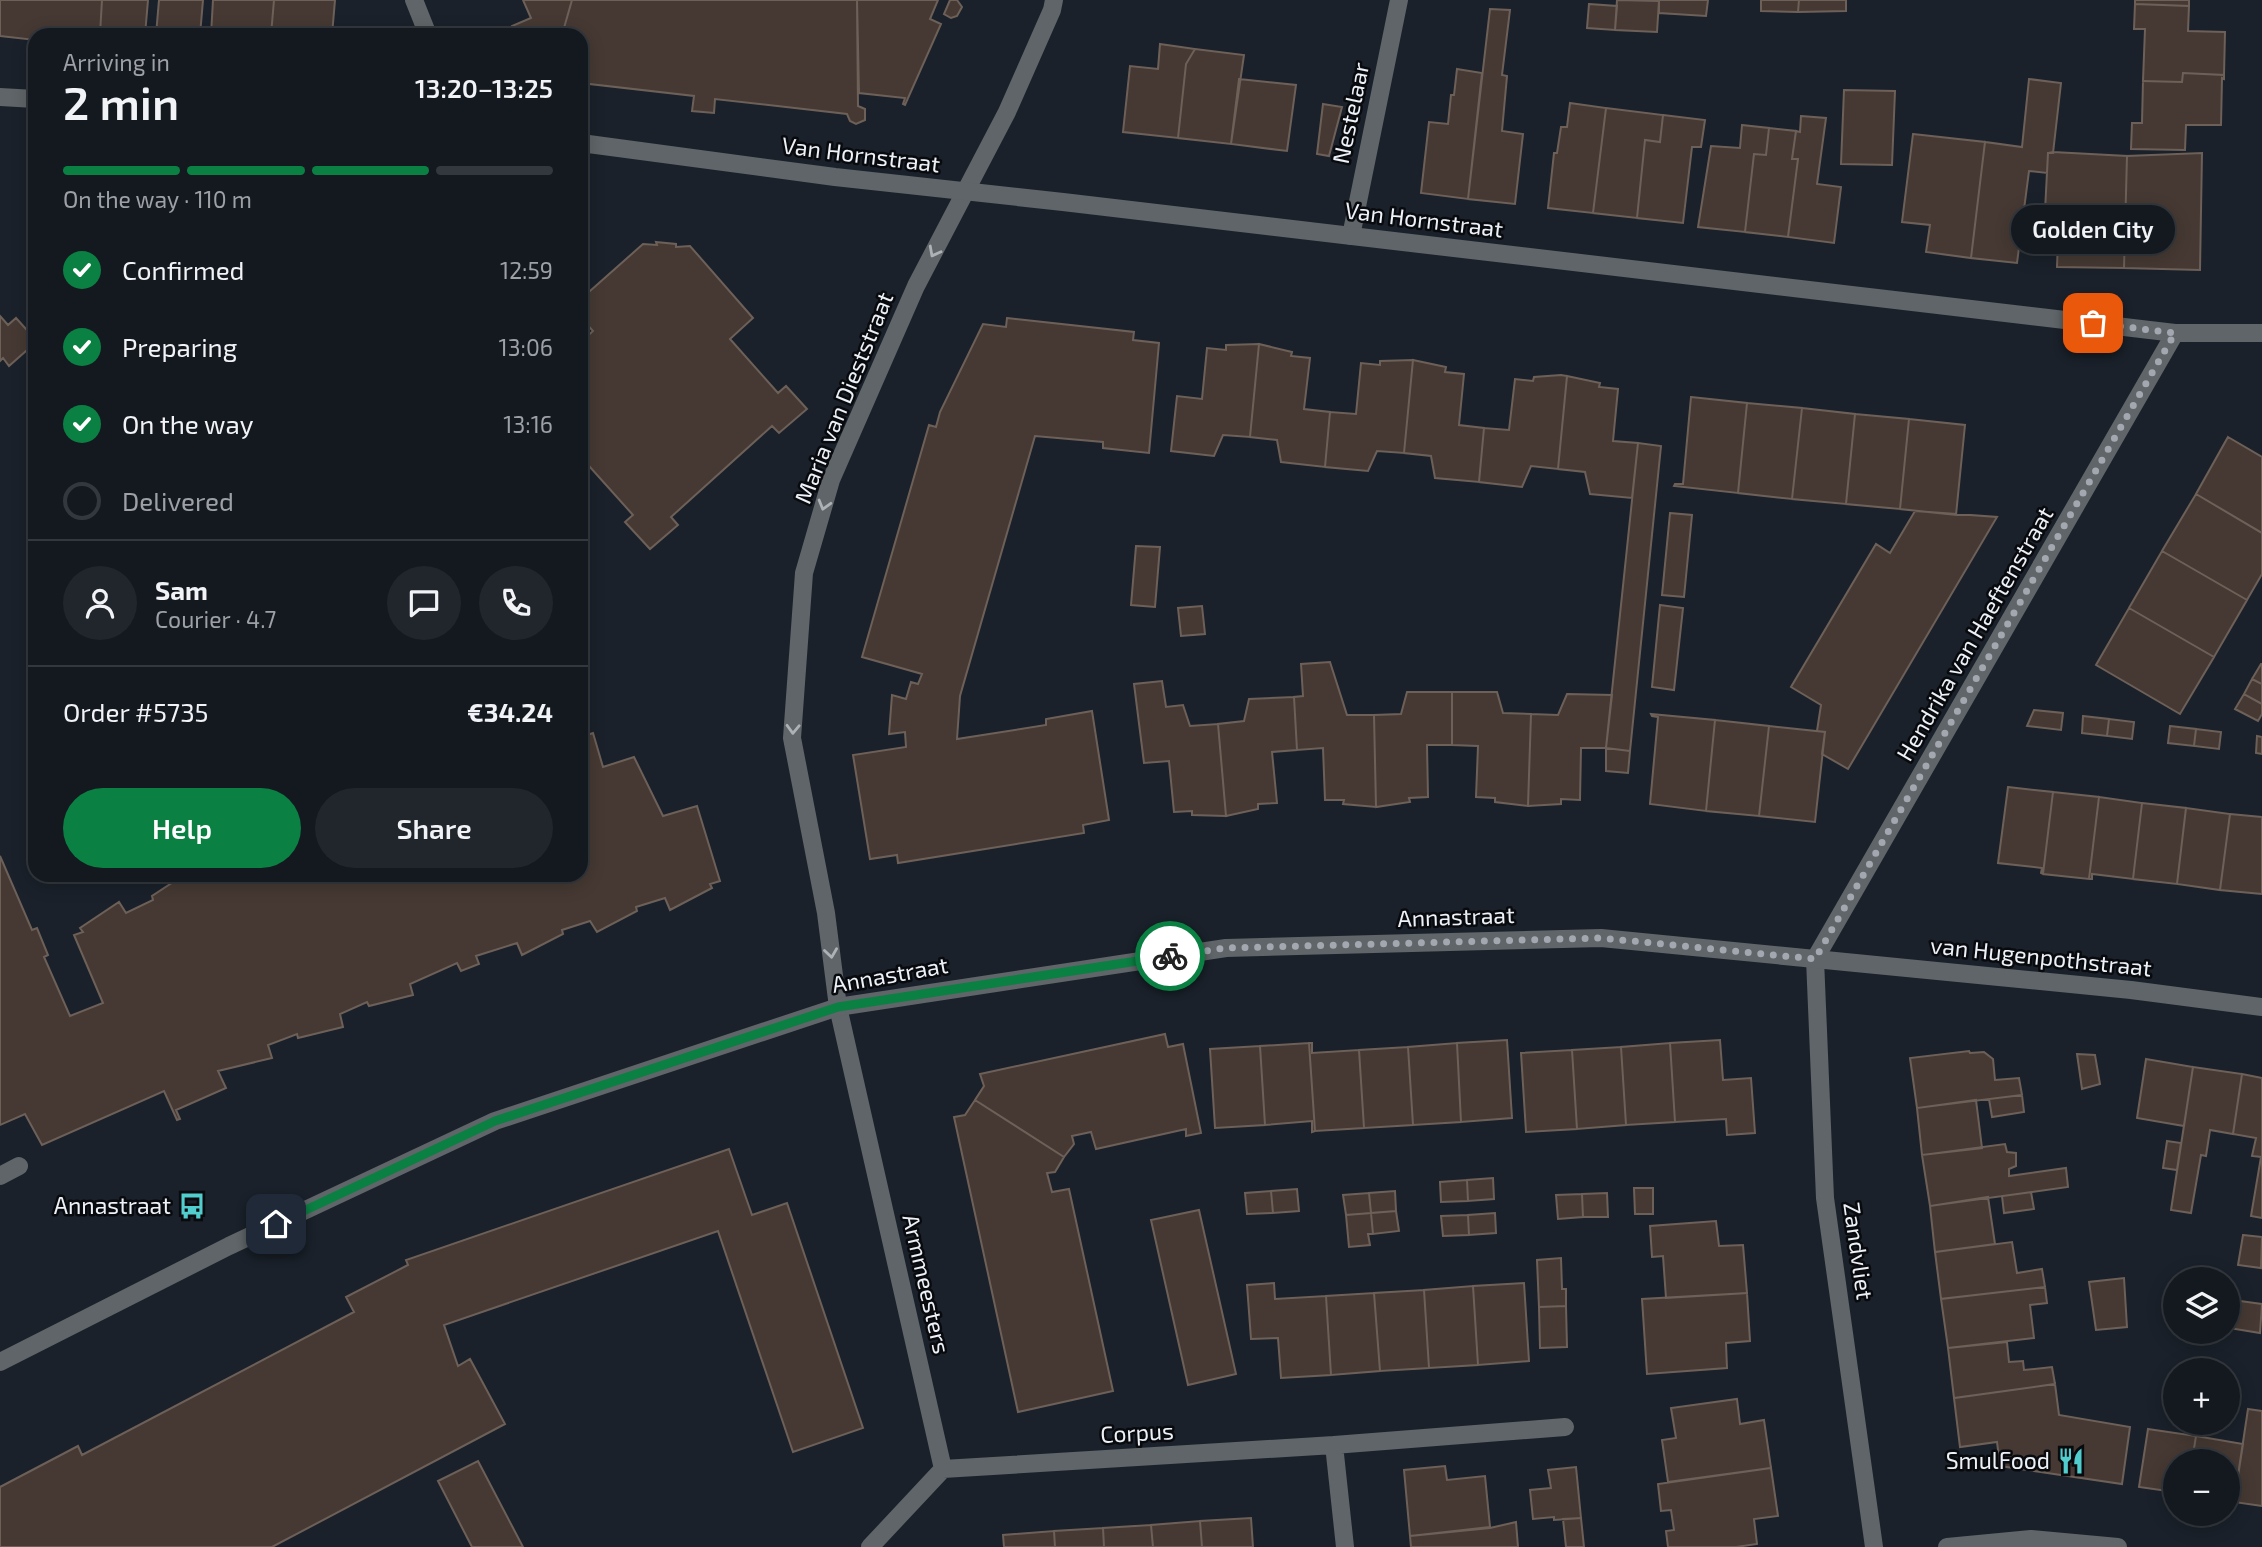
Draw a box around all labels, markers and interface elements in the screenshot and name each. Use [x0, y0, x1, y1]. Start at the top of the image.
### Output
text: Arriving in [63, 48, 170, 76]
street label: Nestelaar [1326, 60, 1374, 166]
text: 13:20–13:25 [415, 72, 553, 103]
text: 2 min [63, 74, 179, 129]
street label: Van Hornstraat [780, 130, 942, 178]
text: On the way · 110 m [63, 185, 252, 213]
street label: Van Hornstraat [1343, 195, 1505, 243]
callout: Golden City [2011, 204, 2175, 253]
text: Golden City [2032, 215, 2154, 243]
one-way arrow [929, 245, 942, 257]
icon: check [63, 251, 101, 289]
text: Confirmed [122, 254, 245, 285]
text: 12:59 [500, 256, 553, 284]
street label: Maria van Dieststraat [788, 288, 898, 507]
pin [2063, 293, 2123, 353]
icon: bag [2074, 304, 2112, 342]
icon: check [63, 328, 101, 366]
text: Preparing [122, 331, 237, 362]
text: 13:06 [499, 333, 553, 361]
icon: check [63, 405, 101, 443]
text: On the way [122, 408, 253, 439]
text: 13:16 [503, 410, 553, 438]
text: Delivered [122, 485, 234, 516]
one-way arrow [817, 499, 832, 511]
street label: Hendrika van Haeftenstraat [1890, 501, 2059, 765]
button: person [63, 566, 137, 640]
button: chat [387, 566, 461, 640]
button: phone [479, 566, 553, 640]
text: Sam [155, 574, 208, 605]
text: Courier · 4.7 [155, 605, 276, 633]
text: Order #5735 [63, 696, 209, 727]
text: €34.24 [467, 696, 553, 727]
one-way arrow [785, 724, 800, 735]
button: Help [63, 788, 301, 868]
button: Share [315, 788, 553, 868]
street label: Annastraat [1397, 900, 1515, 932]
courier [1135, 921, 1205, 991]
street label: van Hugenpothstraat [1929, 930, 2153, 982]
icon: bike [1151, 937, 1189, 975]
one-way arrow [823, 947, 838, 959]
street label: Annastraat [830, 950, 950, 998]
place label: Annastraat [54, 1191, 171, 1219]
bus stop icon: Annastraat [177, 1191, 207, 1221]
pin [246, 1194, 306, 1254]
street label: Zandvliet [1838, 1200, 1880, 1302]
icon: home [257, 1205, 295, 1243]
street label: Armmeesters [897, 1211, 957, 1356]
map controls [2163, 1267, 2240, 1526]
button: layers [2163, 1267, 2240, 1344]
button: + [2163, 1358, 2240, 1435]
street label: Corpus [1099, 1416, 1174, 1448]
place label: SmulFood [1946, 1446, 2050, 1474]
restaurant icon: SmulFood [2056, 1446, 2086, 1476]
button: − [2163, 1449, 2240, 1526]

